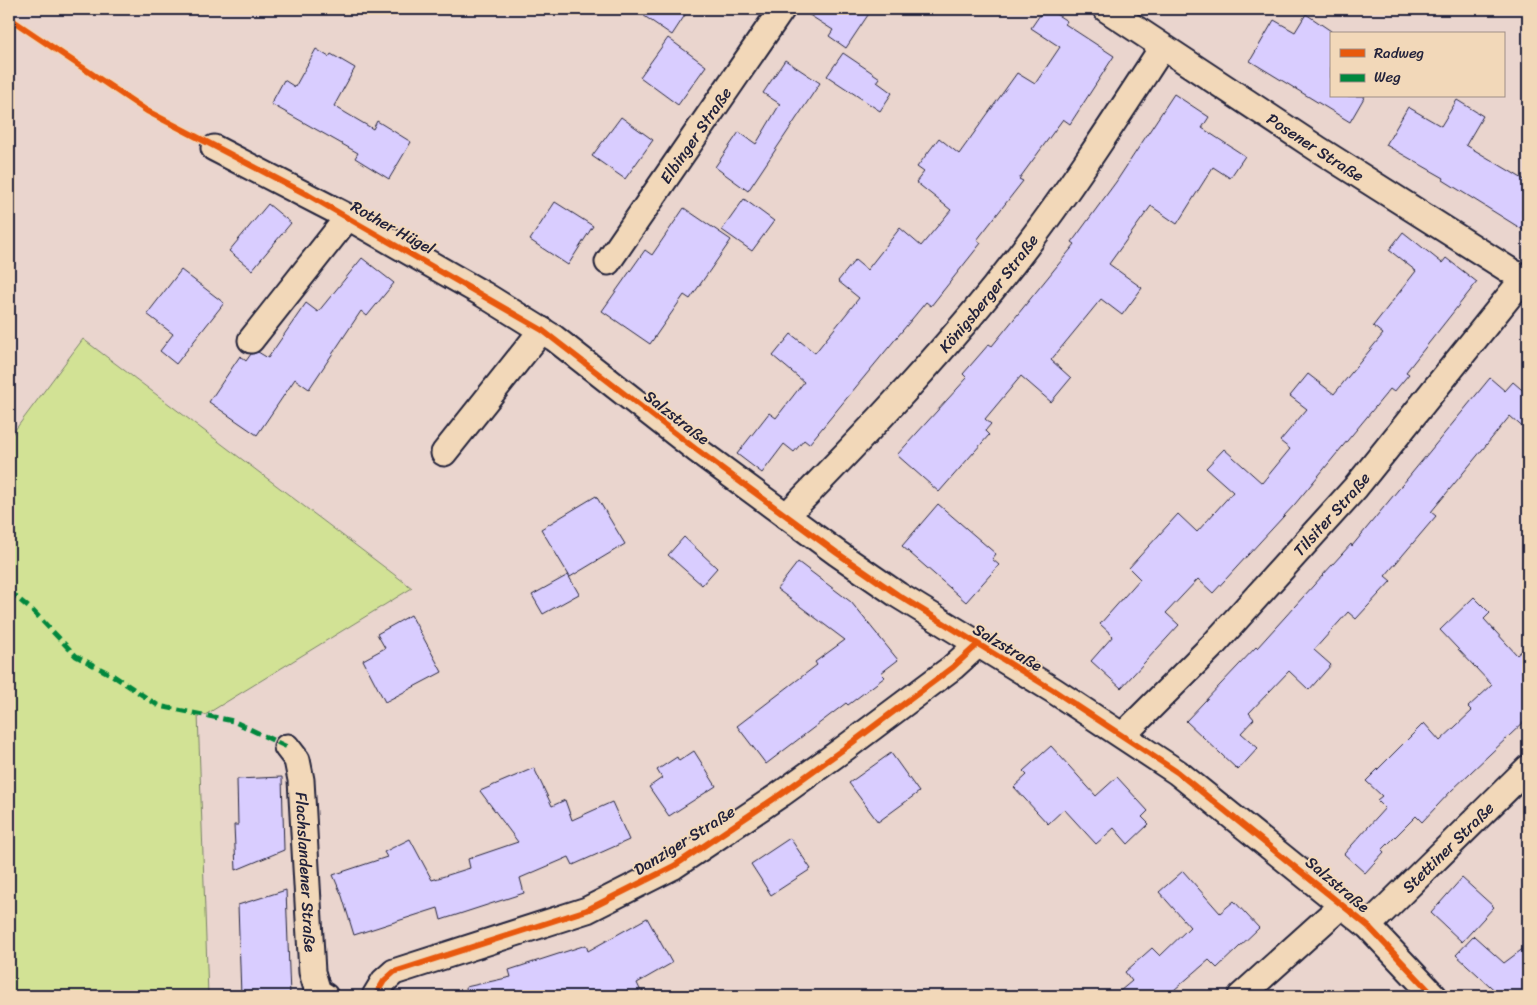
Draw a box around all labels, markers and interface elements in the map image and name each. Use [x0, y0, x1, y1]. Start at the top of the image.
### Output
legend [1330, 32, 1504, 98]
text: Radweg [1374, 40, 1424, 66]
text: Weg [1374, 64, 1401, 90]
street label: Elbinger Straße [652, 81, 740, 190]
street label: Posener Straße [1261, 105, 1370, 190]
street label: Rother Hügel [345, 192, 441, 263]
street label: Königsberger Straße [931, 228, 1046, 360]
street label: Salzstraße [637, 382, 716, 453]
street label: Tilsiter Straße [1286, 465, 1378, 563]
street label: Salzstraße [967, 615, 1049, 680]
street label: Flachslandener Straße [287, 791, 325, 953]
street label: Stettiner Straße [1395, 795, 1501, 900]
street label: Danziger Straße [628, 797, 741, 883]
street label: Salzstraße [1299, 848, 1377, 920]

